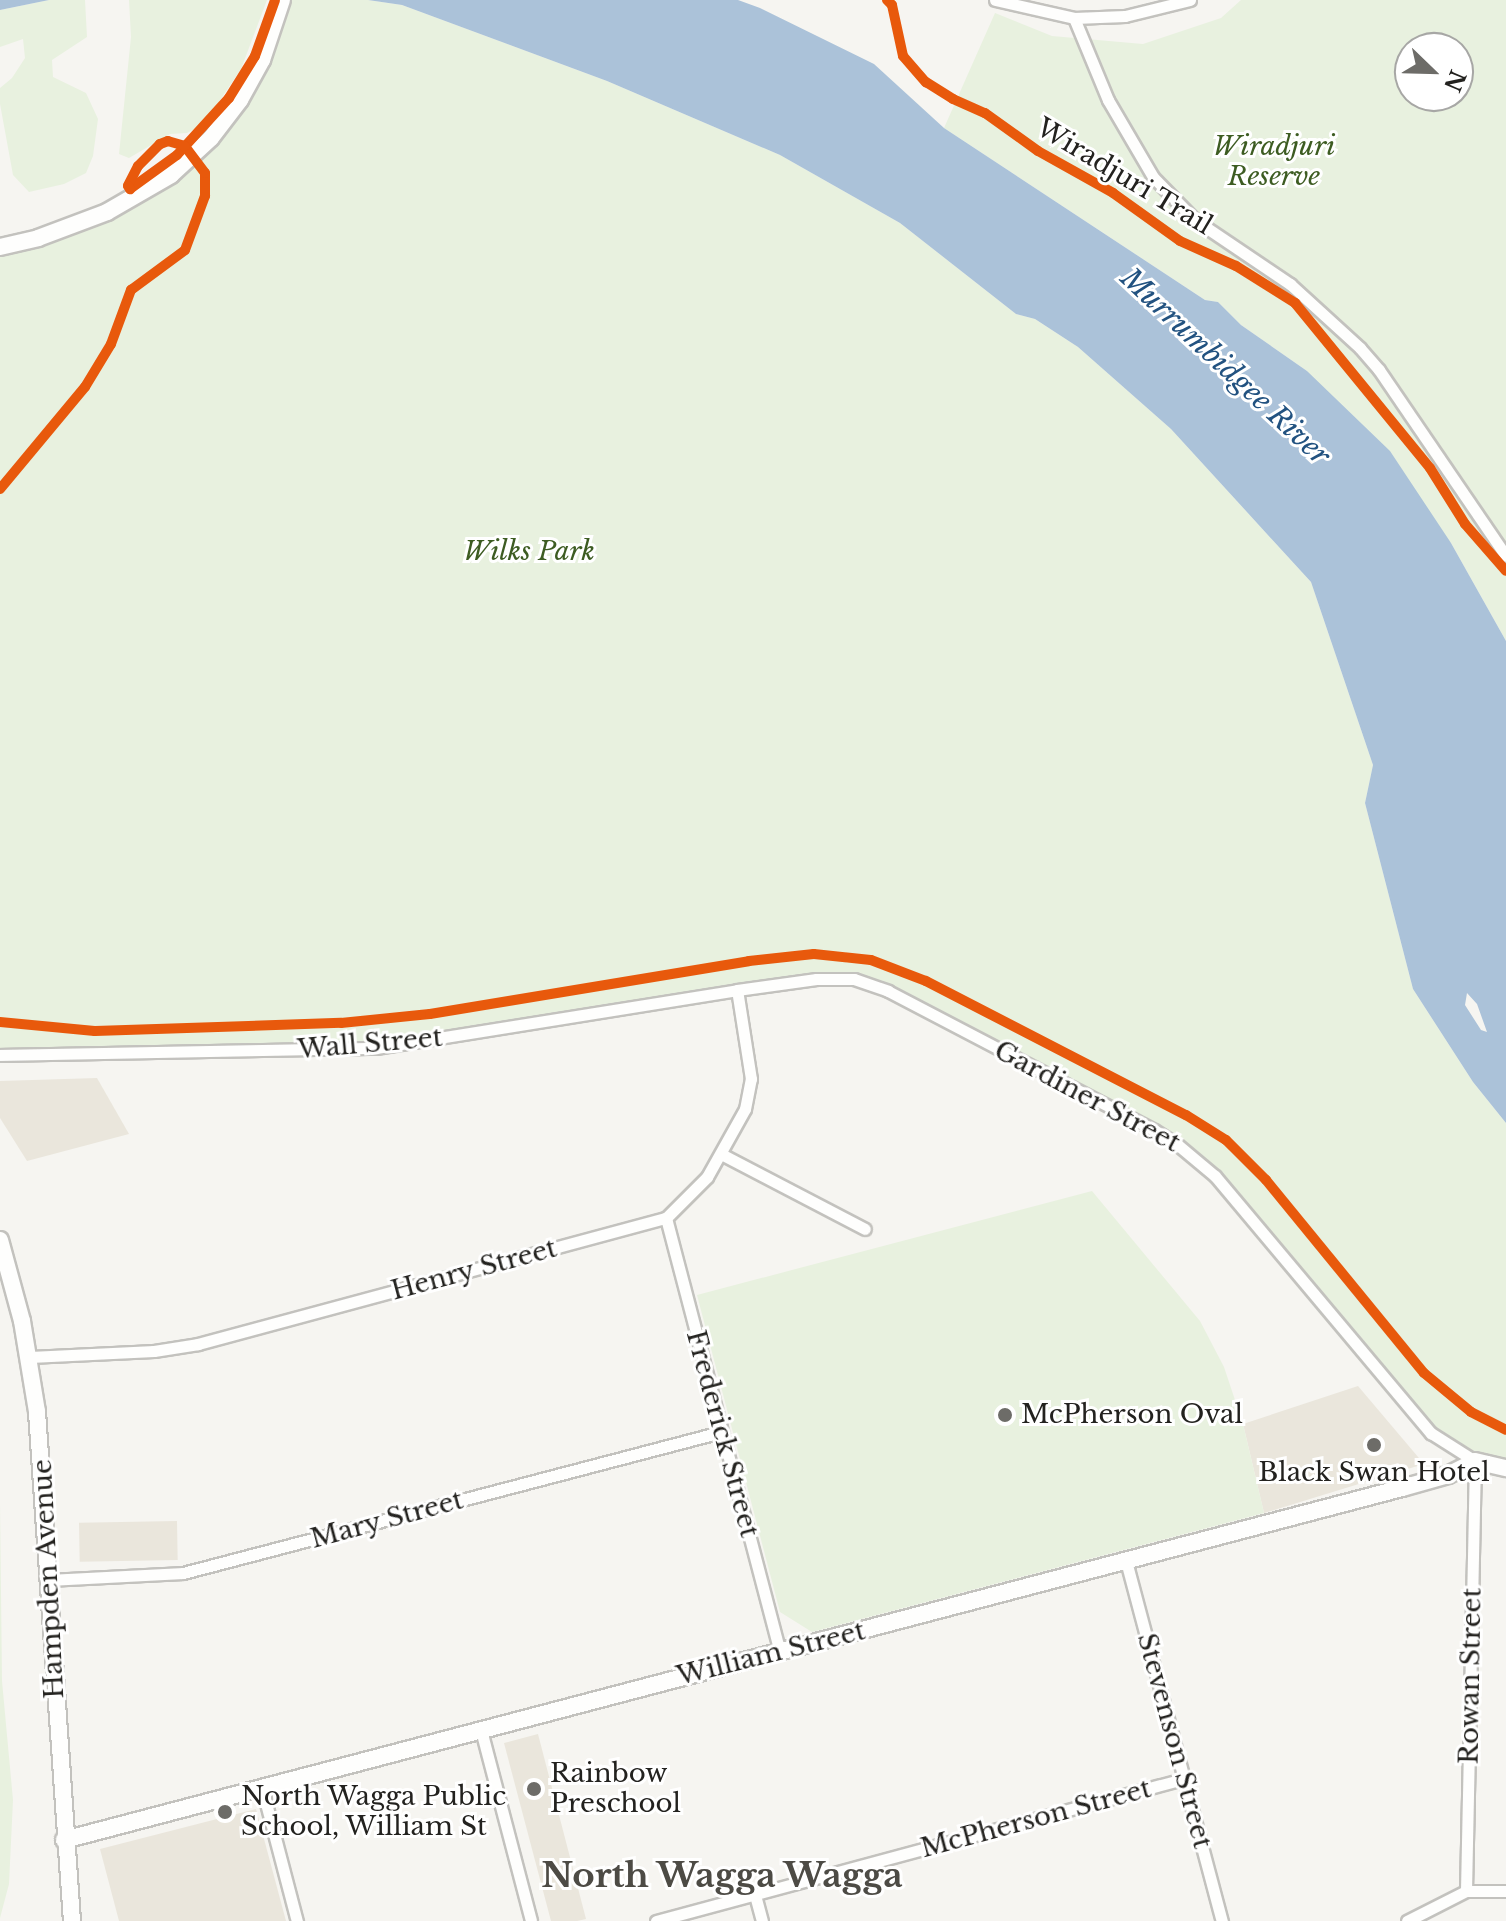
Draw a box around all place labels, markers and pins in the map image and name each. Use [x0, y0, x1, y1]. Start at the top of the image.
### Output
place label: McPherson Oval [1021, 1399, 1243, 1431]
marker: McPherson Oval [996, 1406, 1014, 1424]
marker: Black Swan Hotel [1365, 1436, 1383, 1454]
place label: Black Swan Hotel [1258, 1457, 1490, 1489]
place label: Rainbow Preschool [550, 1758, 681, 1820]
marker: Rainbow Preschool [525, 1780, 543, 1798]
place label: North Wagga Public School, William St [241, 1781, 507, 1842]
marker: North Wagga Public School, William St [216, 1803, 234, 1821]

